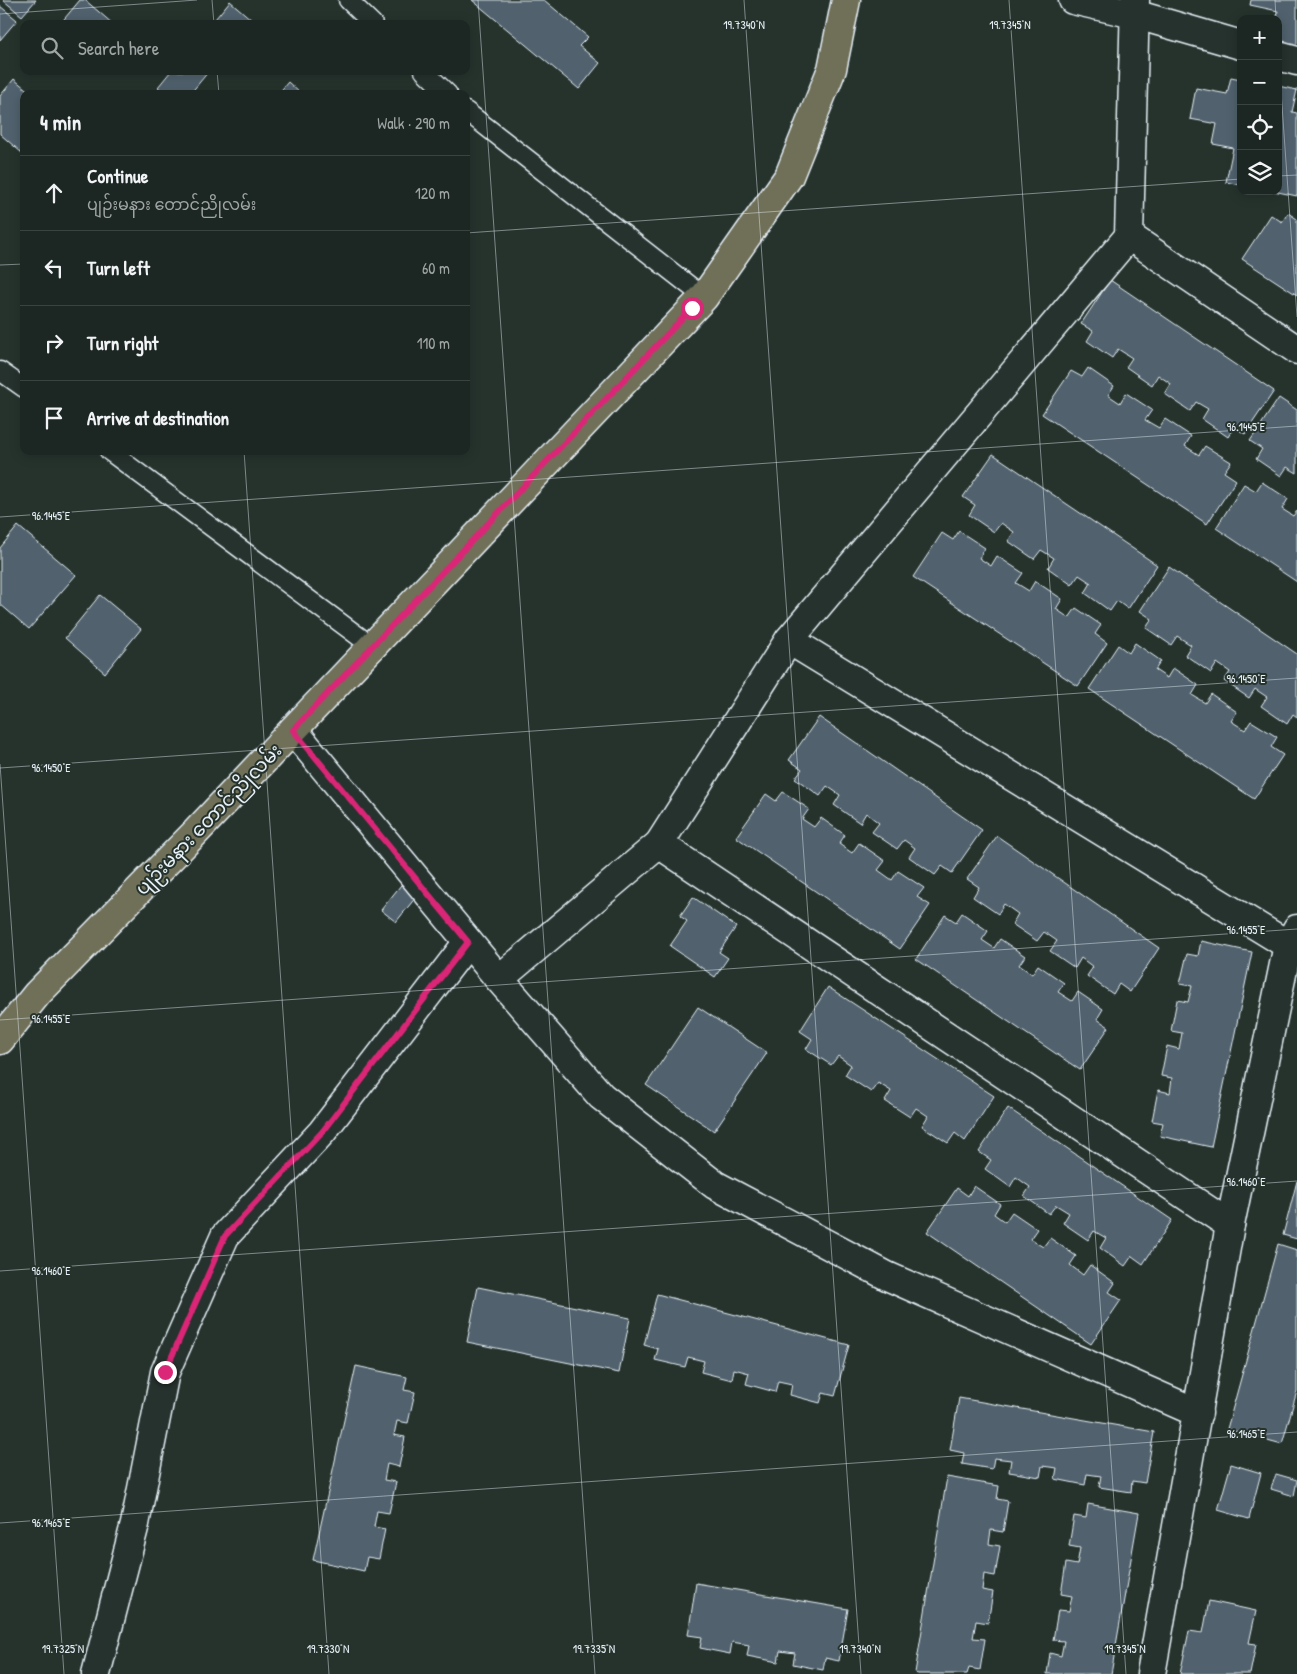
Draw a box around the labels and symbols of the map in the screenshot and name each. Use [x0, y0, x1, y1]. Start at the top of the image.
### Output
text: 19.7340°N [723, 16, 765, 33]
text: 19.7345°N [989, 16, 1031, 33]
route start [681, 297, 704, 320]
text: 96.1445°E [1227, 418, 1266, 435]
text: 96.1445°E [32, 507, 71, 524]
text: 96.1450°E [1226, 670, 1266, 687]
street label: ပျဉ်းမနား တောင်ညိုလမ်း [128, 737, 289, 902]
text: 96.1450°E [31, 759, 71, 776]
text: 96.1455°E [1227, 921, 1266, 938]
text: 96.1455°E [32, 1010, 71, 1027]
text: 96.1460°E [1227, 1173, 1266, 1190]
text: 96.1460°E [32, 1262, 71, 1279]
route end [154, 1361, 177, 1384]
text: 96.1465°E [1227, 1425, 1266, 1442]
text: 96.1465°E [32, 1514, 71, 1531]
text: 19.7325°N [42, 1640, 84, 1657]
text: 19.7330°N [307, 1640, 349, 1657]
text: 19.7335°N [573, 1640, 615, 1657]
text: 19.7340°N [839, 1640, 881, 1657]
text: 19.7345°N [1104, 1640, 1146, 1657]

